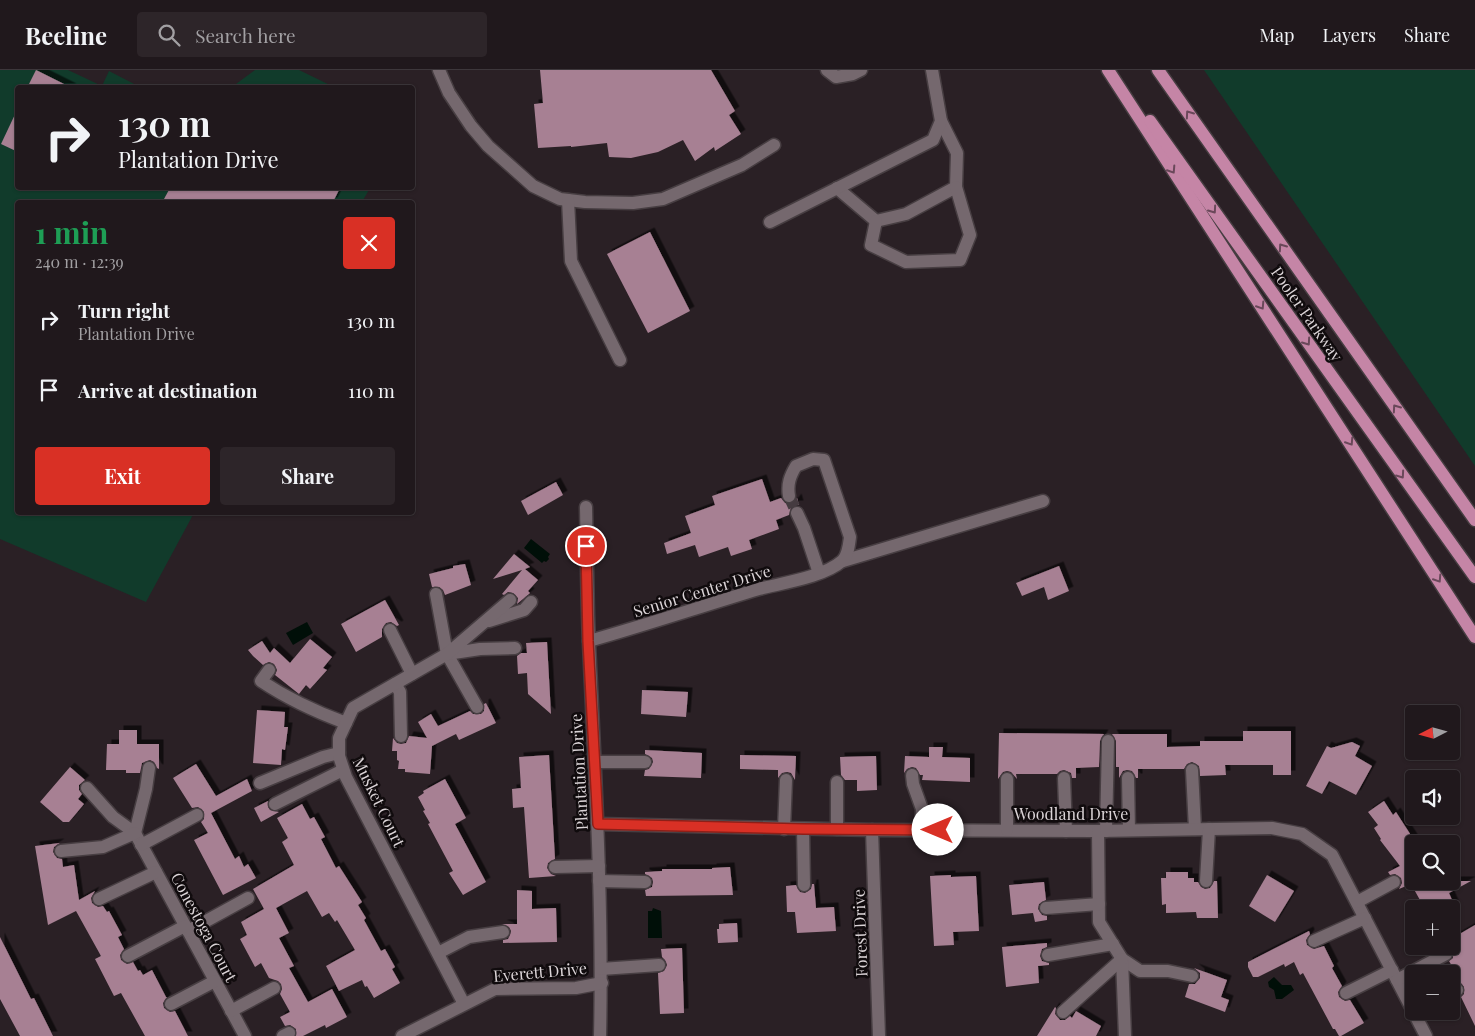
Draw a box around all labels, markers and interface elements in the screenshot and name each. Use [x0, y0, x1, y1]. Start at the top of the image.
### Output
search box [137, 12, 487, 57]
text: Beeline [25, 19, 107, 51]
icon: search [155, 21, 183, 49]
text: Search here [195, 22, 296, 48]
text: Map [1259, 23, 1294, 47]
text: Layers [1322, 23, 1376, 47]
text: Share [1404, 23, 1450, 47]
text: 130 m [118, 99, 211, 146]
icon: right [35, 105, 100, 170]
one-way arrow [1186, 110, 1195, 120]
text: Plantation Drive [118, 144, 279, 174]
one-way arrow [1166, 165, 1175, 174]
one-way arrow [1207, 204, 1216, 214]
text: 1 min [35, 212, 109, 252]
button: close [343, 217, 395, 269]
one-way arrow [1279, 243, 1288, 253]
text: 240 m · 12:39 [35, 251, 124, 272]
street label: Pooler Parkway [1267, 262, 1348, 365]
text: Turn right [78, 297, 170, 323]
one-way arrow [1254, 301, 1264, 310]
icon: right [35, 306, 63, 334]
text: 130 m [347, 307, 395, 333]
text: Plantation Drive [78, 323, 195, 344]
one-way arrow [1301, 336, 1310, 346]
icon: arrive [35, 376, 63, 404]
text: Arrive at destination [78, 377, 258, 403]
text: 110 m [348, 377, 395, 403]
one-way arrow [1393, 405, 1402, 414]
one-way arrow [1344, 437, 1353, 446]
button: Exit [35, 447, 210, 505]
button: Share [220, 447, 395, 505]
one-way arrow [1395, 469, 1404, 479]
pin [565, 525, 607, 567]
icon: arrive [572, 532, 600, 560]
street label: Senior Center Drive [630, 560, 773, 621]
one-way arrow [1431, 574, 1441, 583]
north arrow [1405, 705, 1460, 760]
map controls [1405, 705, 1460, 1020]
street label: Plantation Drive [565, 713, 592, 831]
street label: Musket Court [349, 753, 410, 851]
button: sound [1405, 770, 1460, 825]
position arrow [911, 803, 963, 855]
street label: Woodland Drive [1013, 803, 1128, 824]
button: search [1405, 835, 1460, 890]
street label: Conestoga Court [167, 868, 242, 985]
street label: Forest Drive [847, 889, 872, 977]
button: + [1405, 900, 1460, 955]
street label: Everett Drive [492, 957, 588, 986]
button: − [1405, 965, 1460, 1020]

